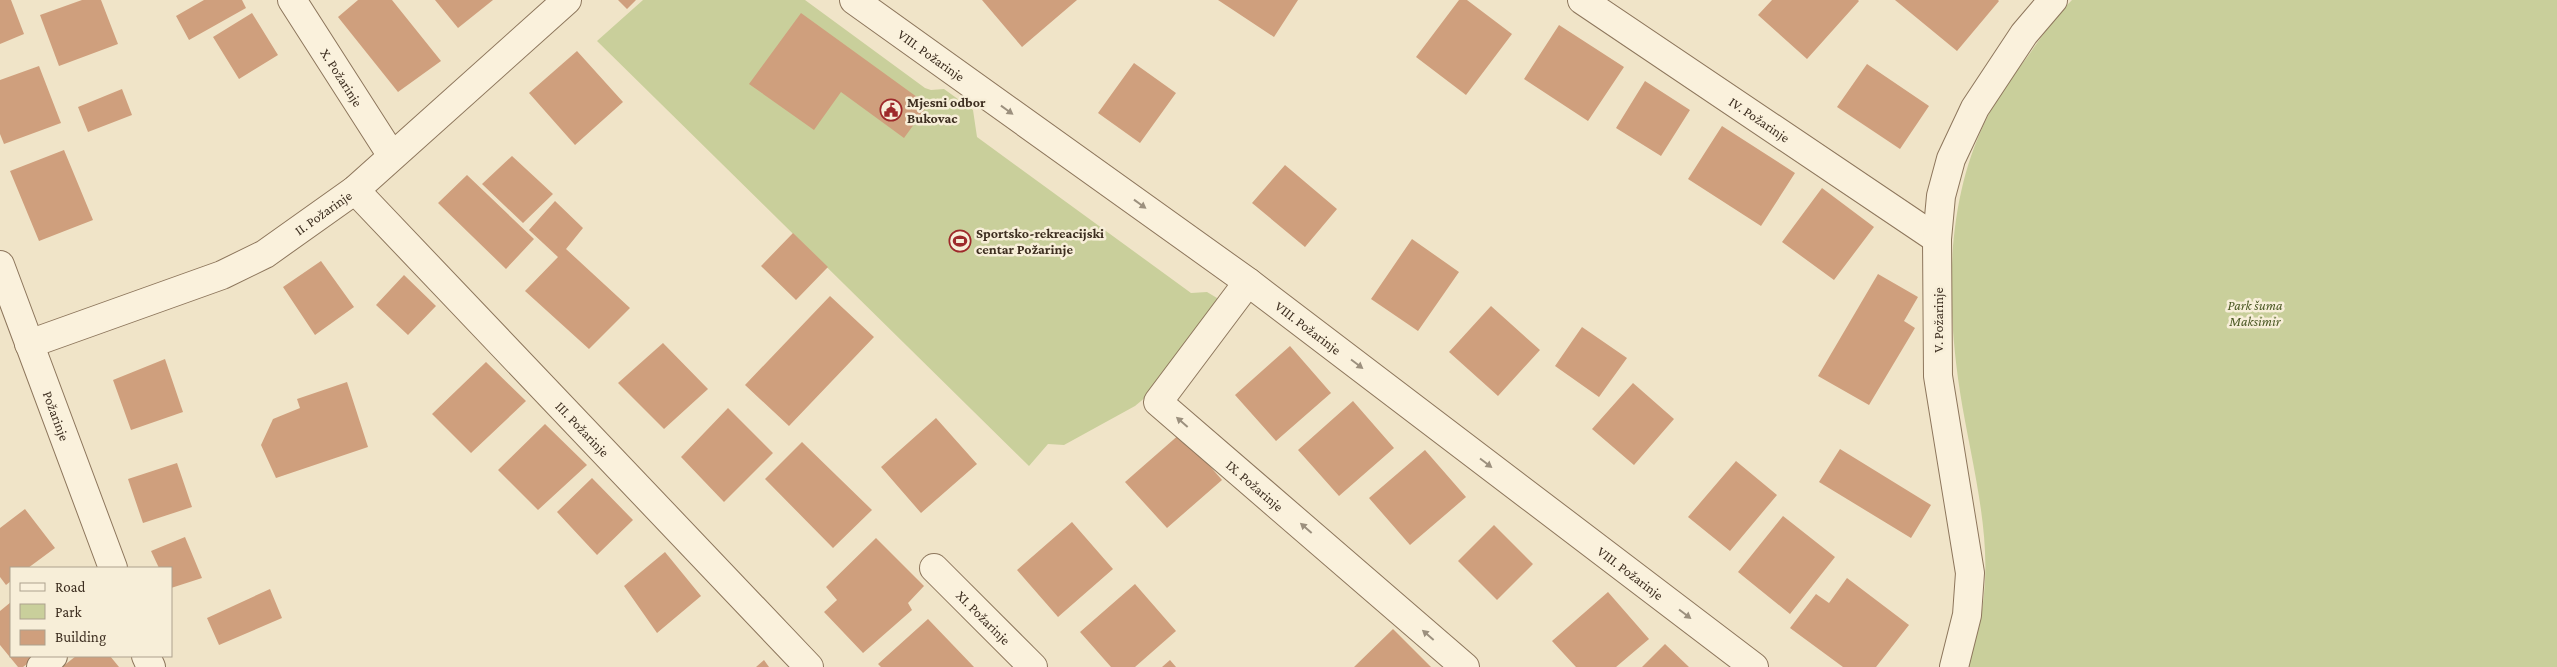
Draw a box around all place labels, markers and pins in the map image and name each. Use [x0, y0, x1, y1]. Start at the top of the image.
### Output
place label: Mjesni odbor Bukovac [907, 94, 986, 126]
public building icon: Mjesni odbor Bukovac [879, 98, 903, 122]
place label: Sportsko-rekreacijski centar Požarinje [976, 225, 1104, 258]
sports icon: Sportsko-rekreacijski centar Požarinje [948, 229, 972, 253]

